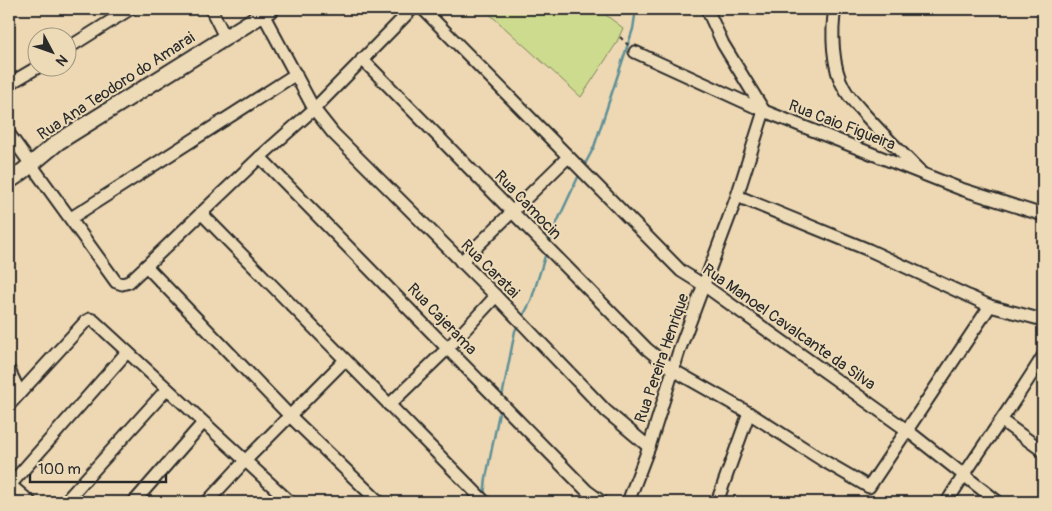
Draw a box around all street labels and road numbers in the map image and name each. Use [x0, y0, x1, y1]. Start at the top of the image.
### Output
street label: Rua Ana Teodoro do Amarai [33, 27, 199, 144]
street label: Rua Caio Figueira [786, 95, 898, 155]
street label: Rua Camocin [490, 166, 566, 244]
street label: Rua Caratai [456, 235, 524, 303]
street label: Rua Manoel Cavalcante da Silva [699, 260, 879, 394]
street label: Rua Cajerama [403, 279, 481, 359]
street label: Rua Pereira Henrique [630, 290, 694, 425]

